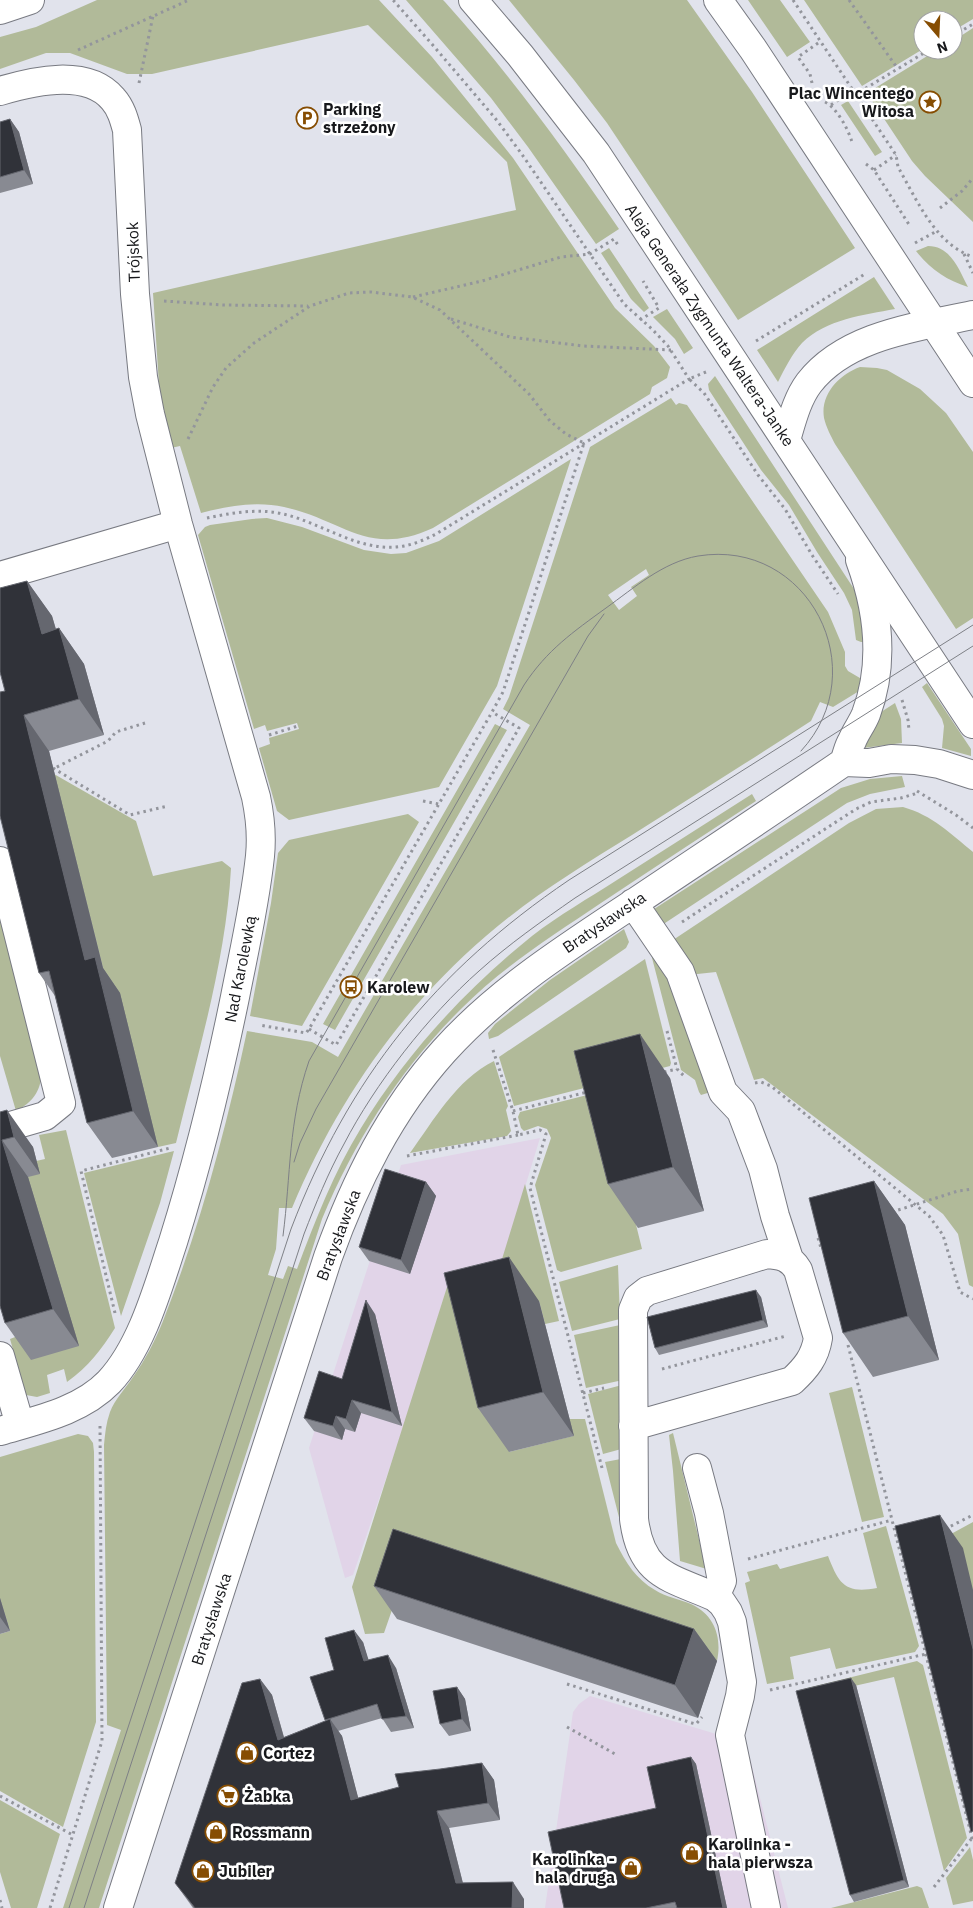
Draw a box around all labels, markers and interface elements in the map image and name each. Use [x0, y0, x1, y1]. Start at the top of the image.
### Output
north arrow [913, 10, 963, 60]
text: N [935, 37, 950, 57]
place label: Plac Wincentego Witosa [788, 83, 914, 121]
place icon: Plac Wincentego Witosa [918, 90, 942, 114]
place label: Parking strzeżony [323, 99, 396, 137]
parking icon: Parking strzeżony [295, 106, 319, 130]
street label: Aleja Generała Zygmunta Waltera-Janke [621, 200, 799, 450]
street label: Trójskok [122, 221, 144, 283]
street label: Bratysławska [559, 887, 650, 957]
street label: Nad Karolewką [220, 913, 260, 1024]
bus stop icon: Karolew [339, 975, 363, 999]
place label: Karolew [367, 977, 430, 997]
street label: Bratysławska [311, 1186, 365, 1283]
street label: Bratysławska [187, 1570, 235, 1668]
shop icon: Cortez [235, 1741, 259, 1765]
place label: Cortez [263, 1743, 312, 1763]
supermarket icon: Żabka [216, 1784, 240, 1808]
place label: Żabka [244, 1786, 291, 1806]
shop icon: Rossmann [204, 1820, 228, 1844]
place label: Rossmann [232, 1822, 310, 1842]
place label: Karolinka - hala pierwsza [708, 1834, 813, 1872]
shop icon: Karolinka - hala pierwsza [680, 1841, 704, 1865]
place label: Karolinka - hala druga [532, 1849, 615, 1887]
shop icon: Karolinka - hala druga [619, 1856, 643, 1880]
shop icon: Jubiler [191, 1859, 215, 1883]
place label: Jubiler [219, 1861, 273, 1881]

